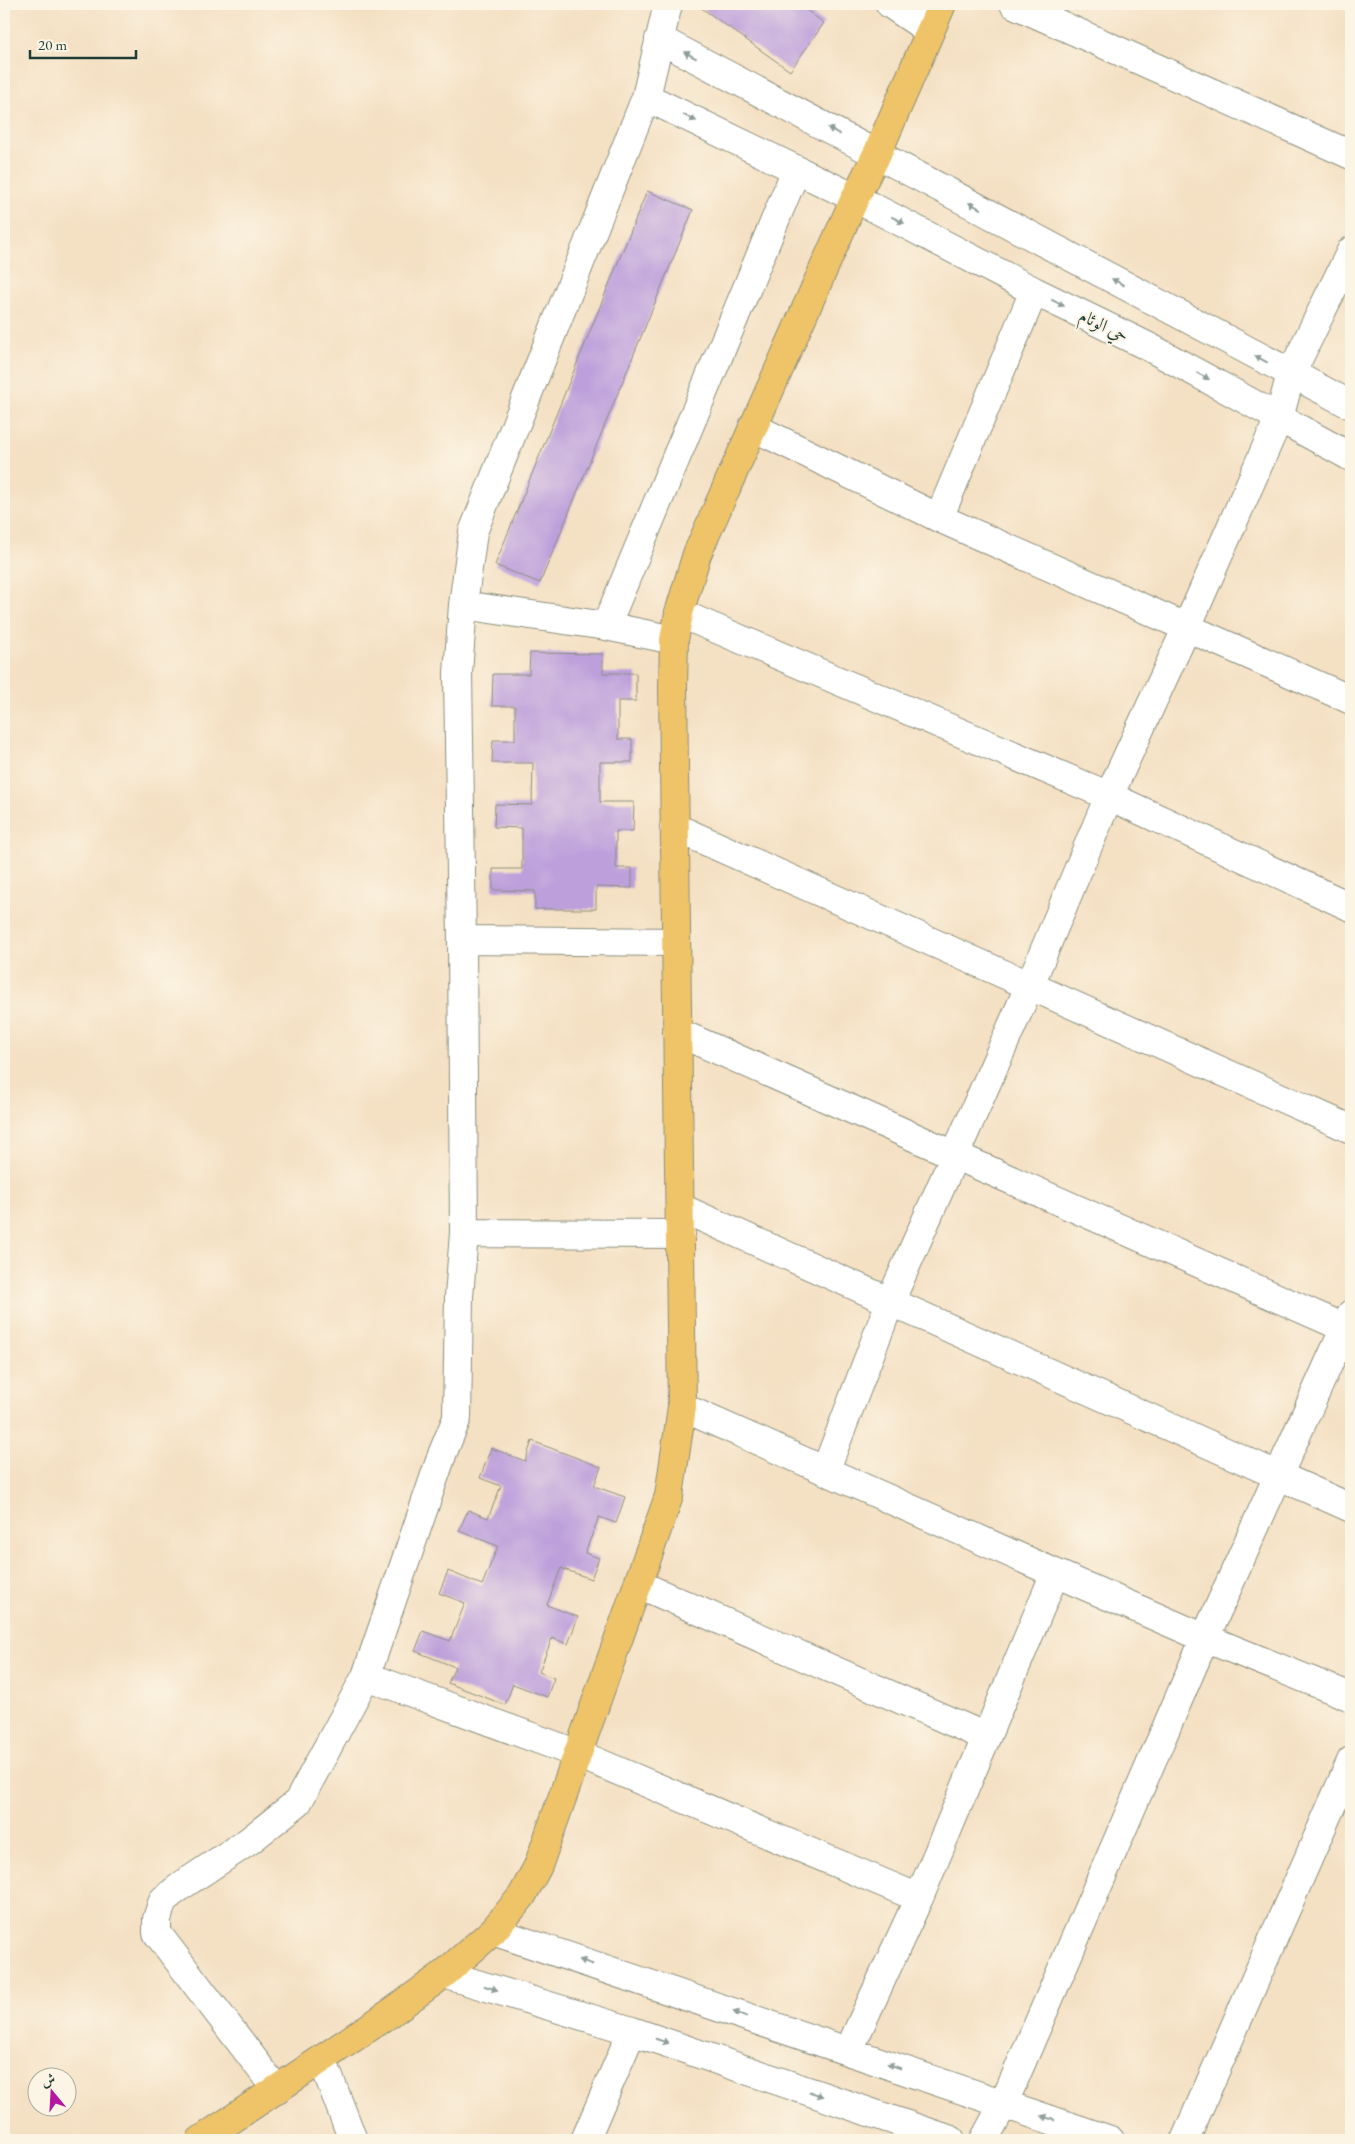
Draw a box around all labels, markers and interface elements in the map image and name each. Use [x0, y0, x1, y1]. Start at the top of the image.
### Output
scale bar [30, 28, 136, 60]
text: 20 m [38, 35, 67, 54]
one-way arrow [683, 51, 697, 60]
one-way arrow [683, 115, 697, 123]
one-way arrow [827, 127, 841, 135]
one-way arrow [967, 202, 982, 210]
one-way arrow [891, 216, 905, 224]
one-way arrow [1111, 278, 1125, 286]
one-way arrow [1051, 299, 1065, 307]
street label: حي الوئام [1073, 303, 1133, 351]
one-way arrow [1254, 355, 1269, 363]
one-way arrow [1196, 372, 1209, 381]
one-way arrow [578, 1958, 593, 1966]
one-way arrow [483, 1984, 498, 1992]
one-way arrow [732, 2009, 747, 2017]
one-way arrow [655, 2038, 670, 2045]
one-way arrow [886, 2061, 901, 2069]
north arrow [28, 2066, 78, 2116]
text: ش [39, 2069, 57, 2090]
one-way arrow [809, 2090, 824, 2098]
one-way arrow [1040, 2114, 1055, 2121]

